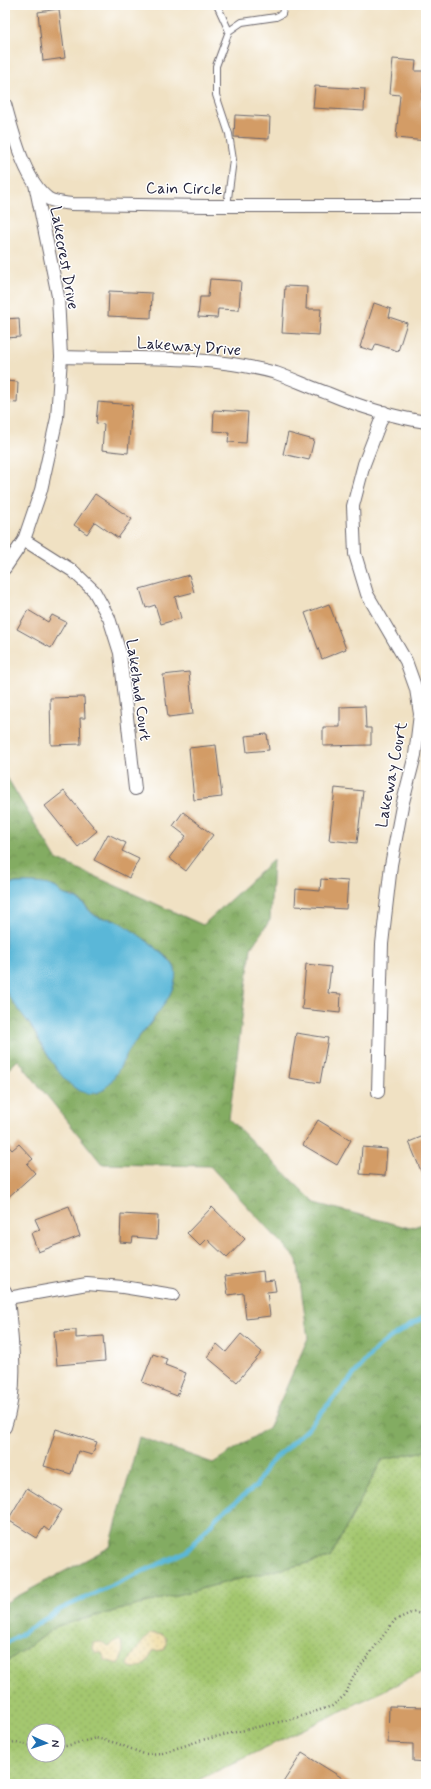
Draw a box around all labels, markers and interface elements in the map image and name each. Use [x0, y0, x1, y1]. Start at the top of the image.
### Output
street label: Cain Circle [146, 178, 222, 200]
street label: Lakecrest Drive [45, 205, 83, 311]
street label: Lakeway Drive [136, 333, 242, 361]
street label: Lakeland Court [120, 638, 156, 742]
street label: Lakeway Court [371, 720, 413, 830]
north arrow [26, 1723, 66, 1763]
text: N [48, 1739, 62, 1747]

